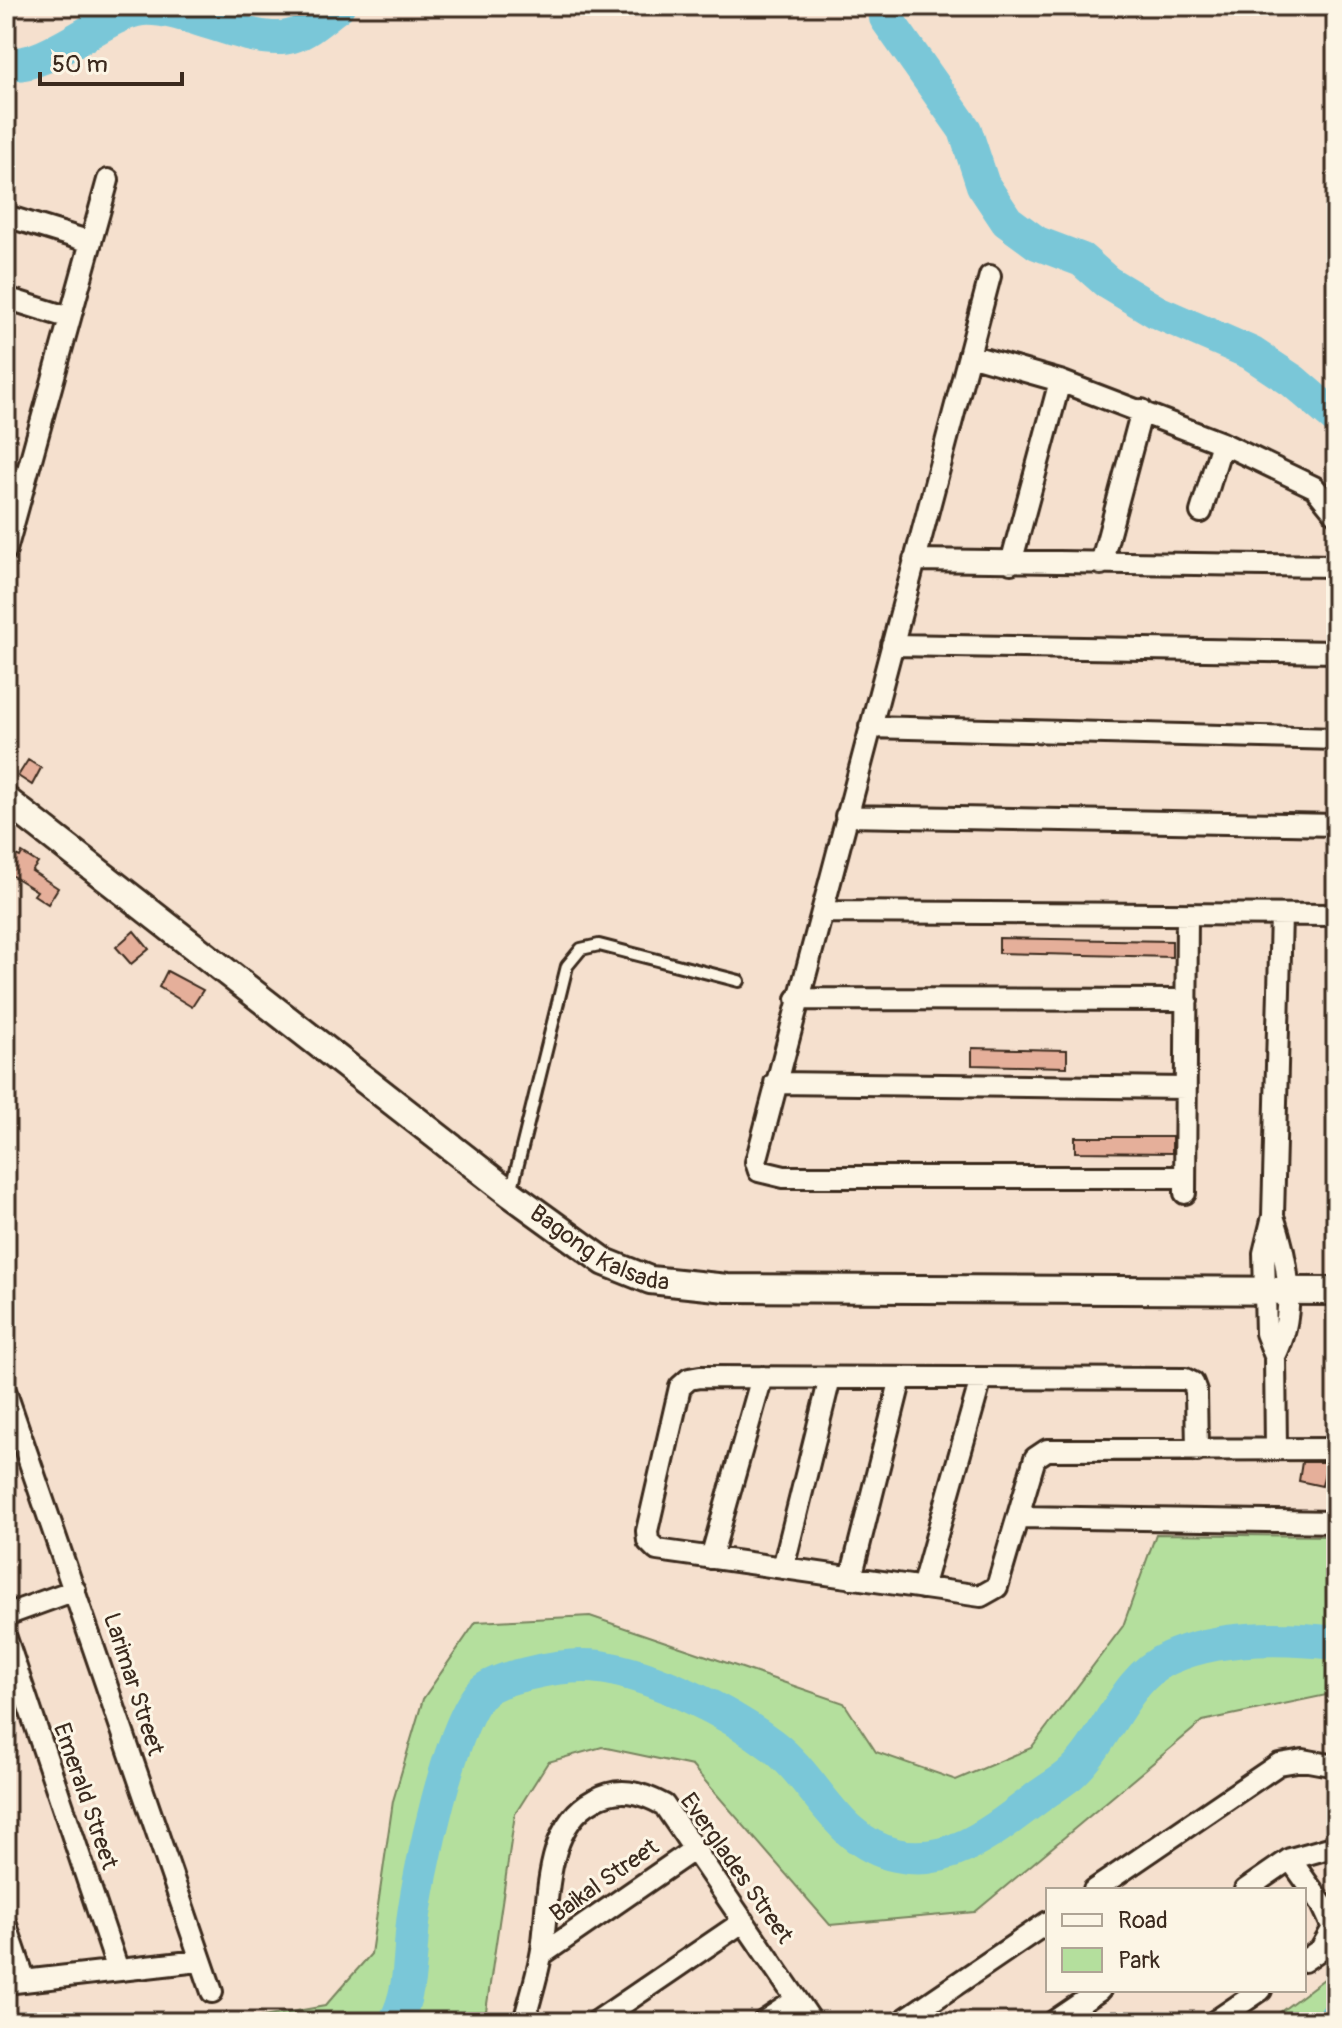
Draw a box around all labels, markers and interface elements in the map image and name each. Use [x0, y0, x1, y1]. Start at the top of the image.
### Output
scale bar [40, 36, 182, 86]
text: 50 m [52, 50, 108, 79]
street label: Bagong Kalsada [524, 1199, 671, 1297]
street label: Larimar Street [97, 1609, 170, 1759]
street label: Emerald Street [47, 1719, 124, 1874]
street label: Everglades Street [674, 1787, 800, 1950]
street label: Baikal Street [544, 1832, 665, 1928]
legend [1046, 1888, 1306, 1992]
text: Road [1118, 1906, 1168, 1935]
text: Park [1118, 1946, 1160, 1975]

